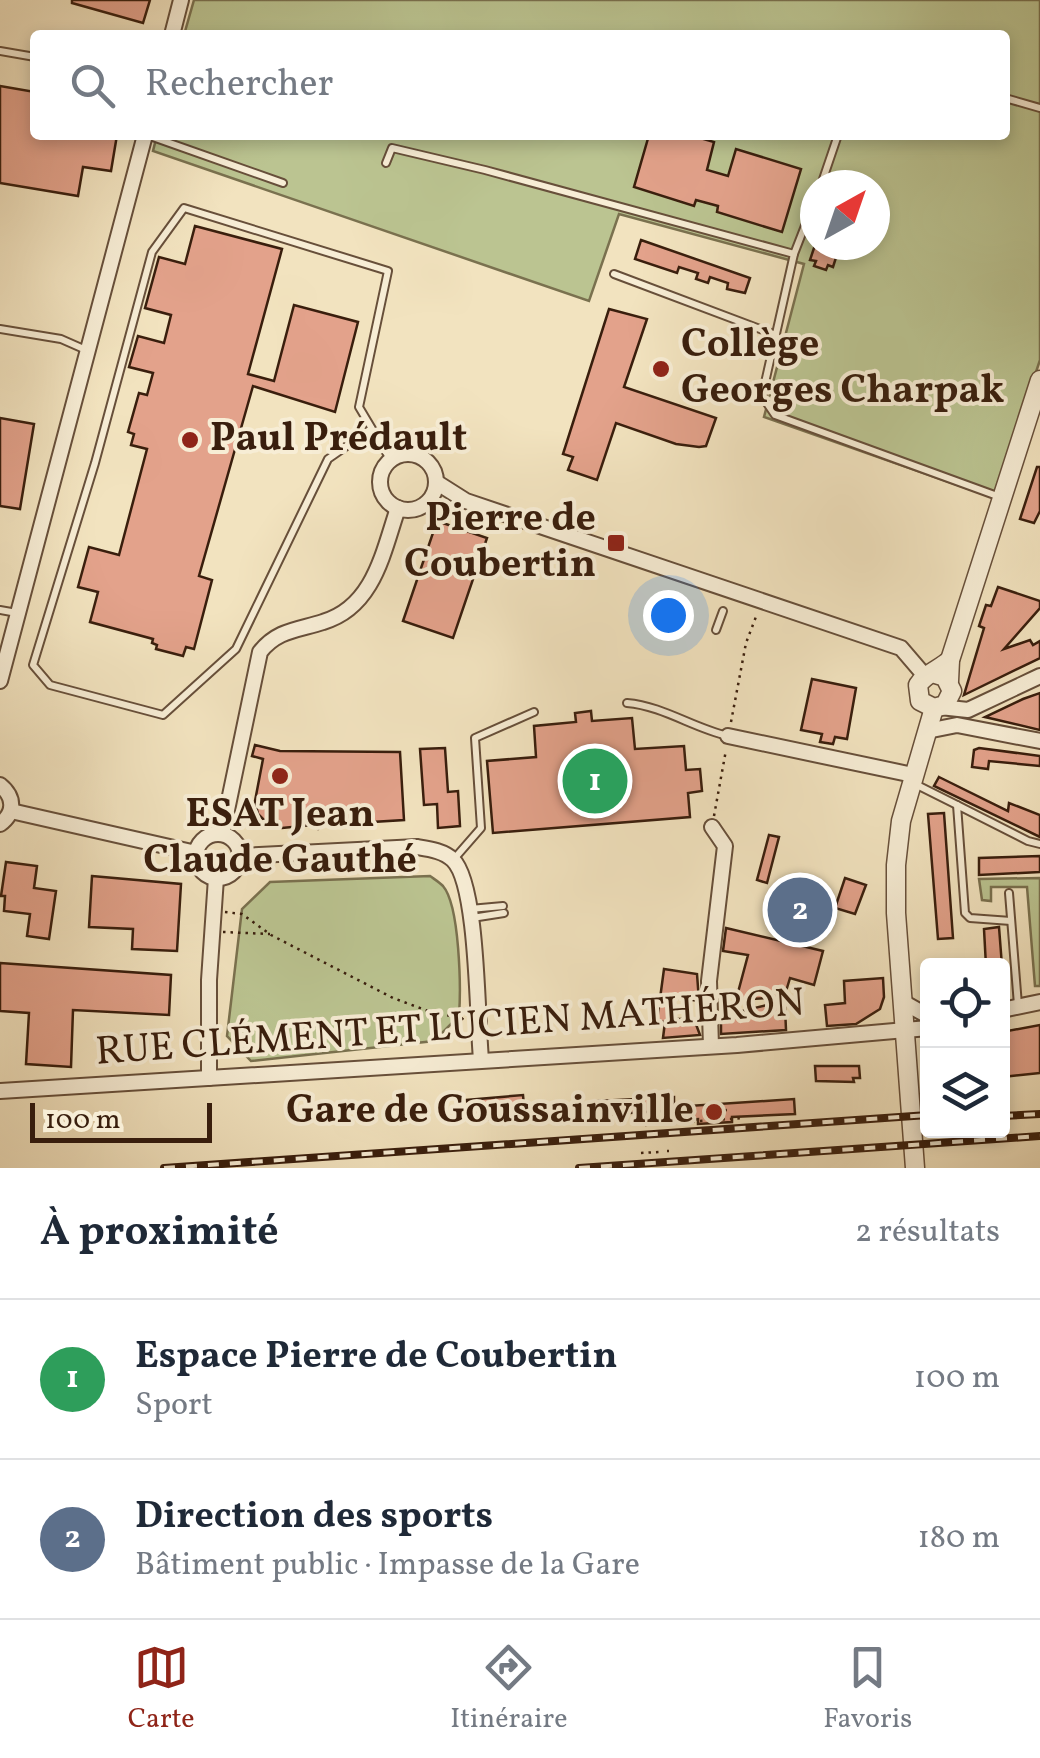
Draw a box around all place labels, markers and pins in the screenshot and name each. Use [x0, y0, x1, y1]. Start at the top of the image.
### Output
place label: Collège Georges Charpak [681, 318, 1005, 420]
marker: Collège Georges Charpak [650, 358, 672, 380]
place label: Paul Prédault [210, 412, 467, 468]
marker: Paul Prédault [179, 429, 201, 451]
place label: Pierre de Coubertin [404, 492, 596, 594]
marker: Pierre de Coubertin [605, 532, 627, 554]
pin: 1 [562, 744, 628, 818]
marker: ESAT Jean Claude Gauthé [269, 765, 291, 787]
place label: ESAT Jean Claude Gauthé [143, 788, 417, 890]
pin: 2 [768, 872, 832, 948]
place label: Gare de Goussainville [286, 1084, 694, 1140]
marker: Gare de Goussainville [703, 1101, 725, 1123]

